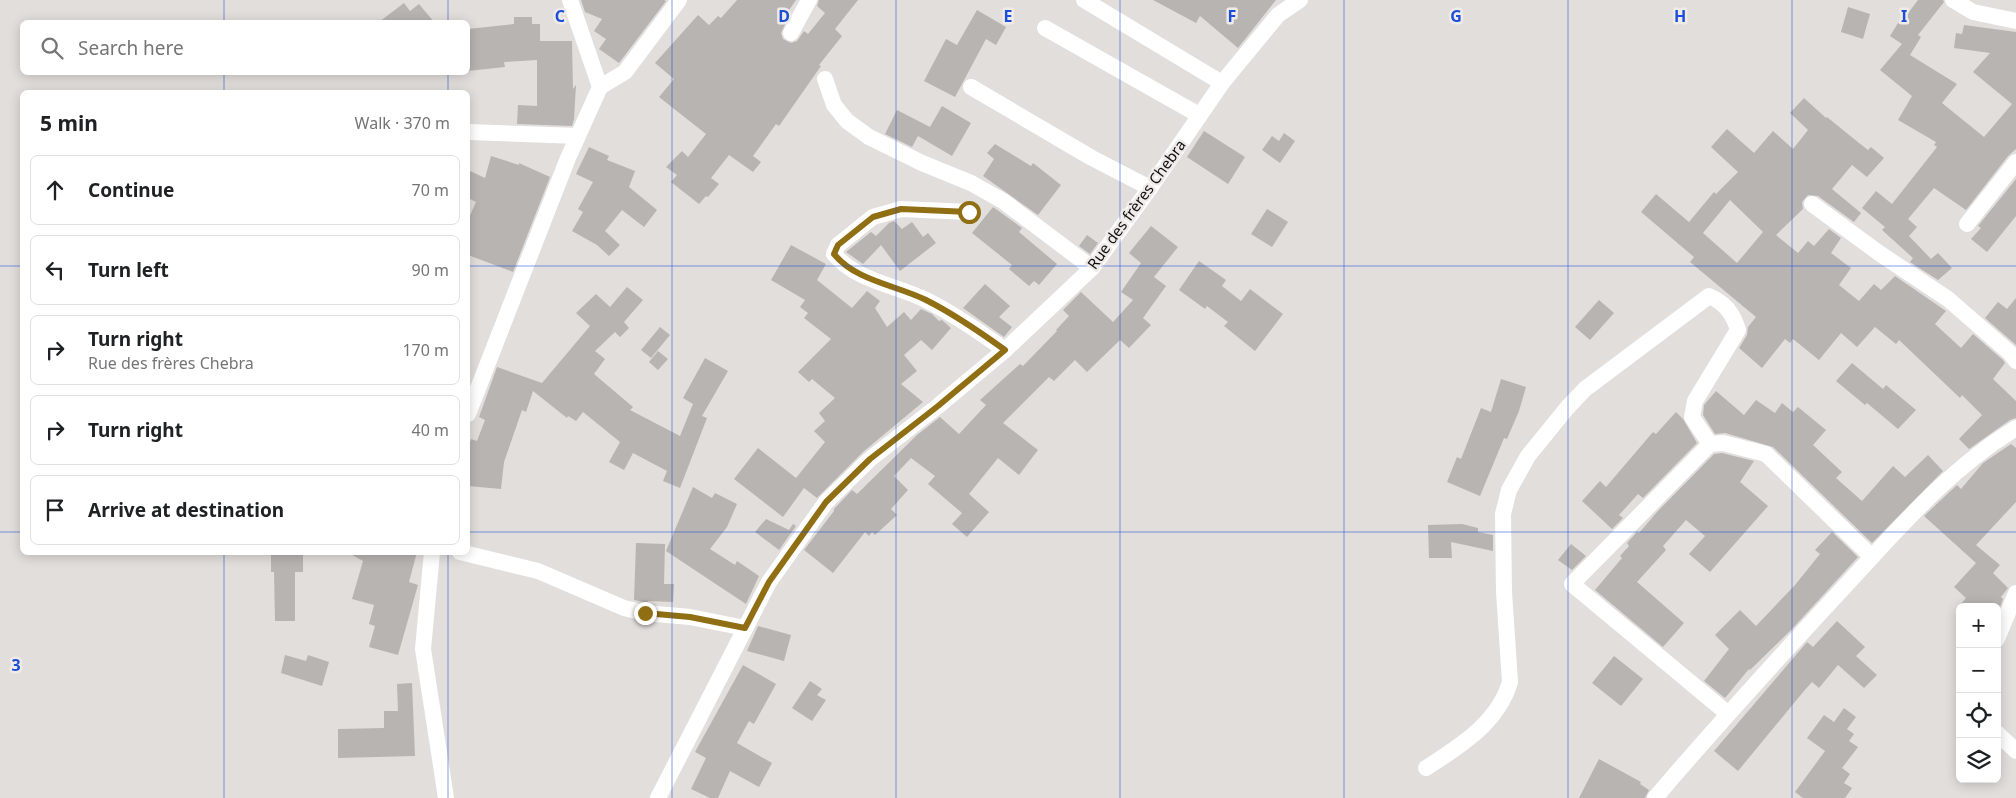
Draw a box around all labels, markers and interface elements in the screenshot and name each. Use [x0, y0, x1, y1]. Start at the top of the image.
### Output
text: C [555, 5, 565, 27]
text: D [778, 5, 790, 27]
text: E [1004, 5, 1013, 27]
text: F [1228, 5, 1236, 27]
text: G [1450, 5, 1462, 27]
text: H [1674, 5, 1686, 27]
text: I [1901, 5, 1907, 27]
search box [20, 20, 470, 75]
icon: search [38, 34, 66, 62]
text: Search here [78, 35, 184, 61]
text: 5 min [40, 109, 98, 137]
text: Walk · 370 m [355, 112, 450, 134]
street label: Rue des frères Chebra [1082, 135, 1190, 273]
icon: ahead [41, 176, 69, 204]
text: Continue [88, 177, 174, 203]
text: 70 m [412, 179, 449, 201]
route start [958, 201, 981, 224]
icon: left [41, 256, 69, 284]
text: Turn left [88, 257, 169, 283]
text: 90 m [412, 259, 449, 281]
text: Turn right [88, 326, 183, 352]
icon: right [41, 336, 69, 364]
text: 170 m [402, 339, 449, 361]
text: Rue des frères Chebra [88, 352, 254, 374]
icon: right [41, 416, 69, 444]
text: Turn right [88, 417, 183, 443]
text: 40 m [412, 419, 449, 441]
icon: arrive [41, 496, 69, 524]
text: Arrive at destination [88, 497, 284, 523]
route end [634, 602, 657, 625]
map controls [1956, 603, 2001, 783]
button: + [1956, 603, 2001, 648]
button: − [1956, 648, 2001, 693]
text: 3 [11, 654, 21, 676]
button: locate [1956, 693, 2001, 738]
button: layers [1956, 738, 2001, 783]

